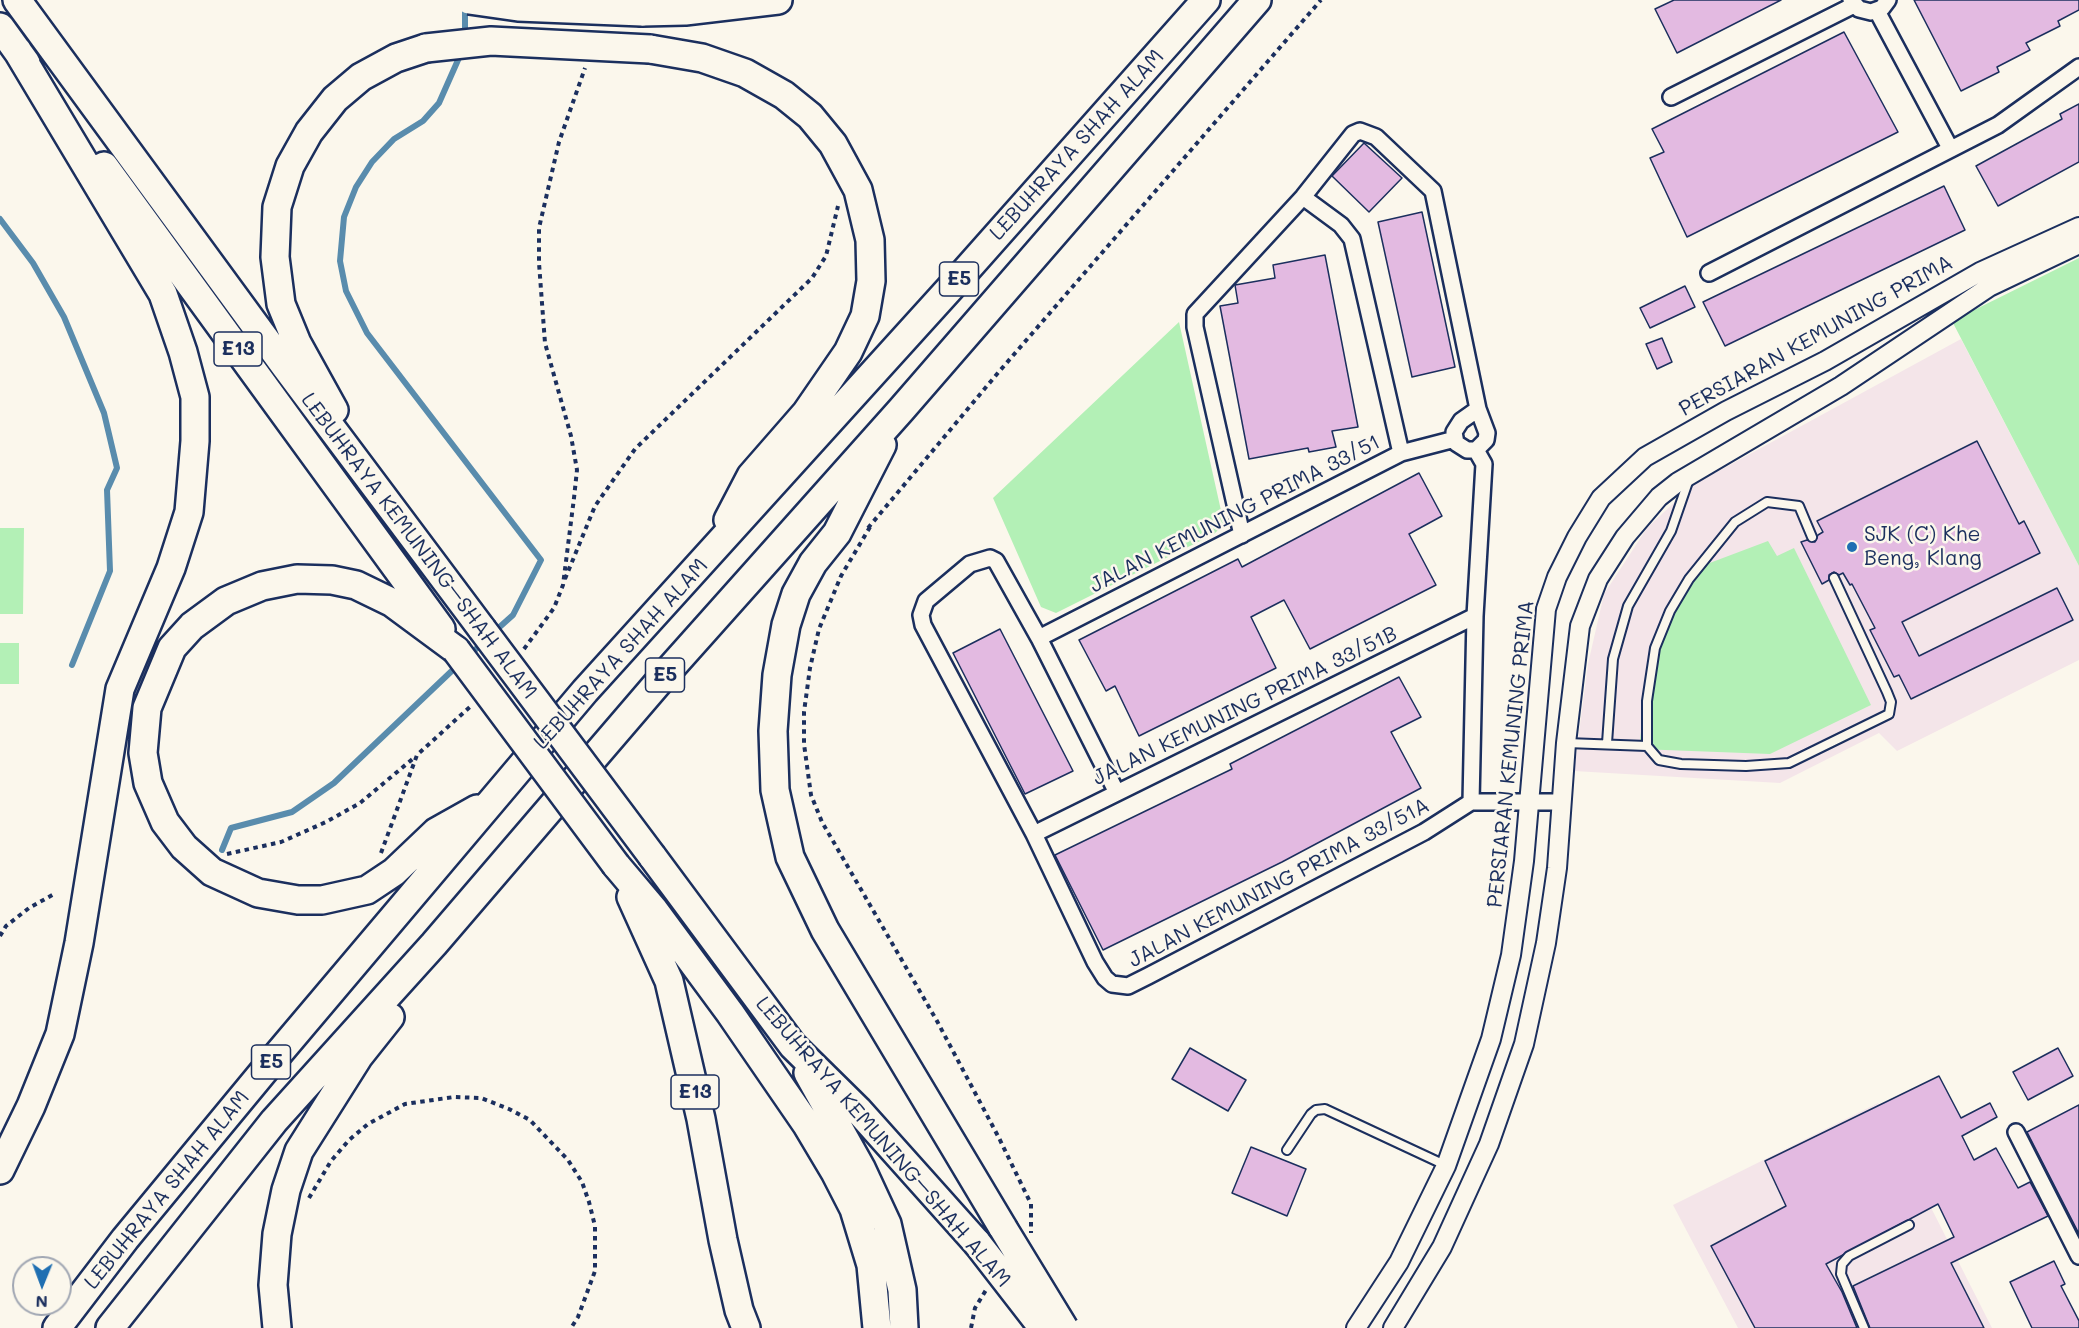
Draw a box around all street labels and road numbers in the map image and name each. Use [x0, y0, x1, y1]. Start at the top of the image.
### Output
street label: LEBUHRAYA SHAH ALAM [985, 44, 1169, 246]
street label: PERSIARAN KEMUNING PRIMA [1675, 250, 1957, 422]
road number: E5 [940, 262, 978, 296]
road number: E13 [214, 332, 262, 366]
street label: LEBUHRAYA KEMUNING–SHAH ALAM [296, 388, 542, 704]
street label: JALAN KEMUNING PRIMA 33/51 [1086, 430, 1384, 598]
street label: LEBUHRAYA SHAH ALAM [529, 553, 713, 755]
street label: PERSIARAN KEMUNING PRIMA [1482, 599, 1540, 909]
street label: JALAN KEMUNING PRIMA 33/51B [1089, 621, 1401, 791]
road number: E5 [646, 658, 684, 692]
street label: JALAN KEMUNING PRIMA 33/51A [1124, 793, 1434, 973]
street label: LEBUHRAYA KEMUNING–SHAH ALAM [750, 992, 1016, 1292]
road number: E5 [252, 1045, 290, 1079]
road number: E13 [671, 1075, 719, 1109]
street label: LEBUHRAYA SHAH ALAM [79, 1086, 255, 1294]

